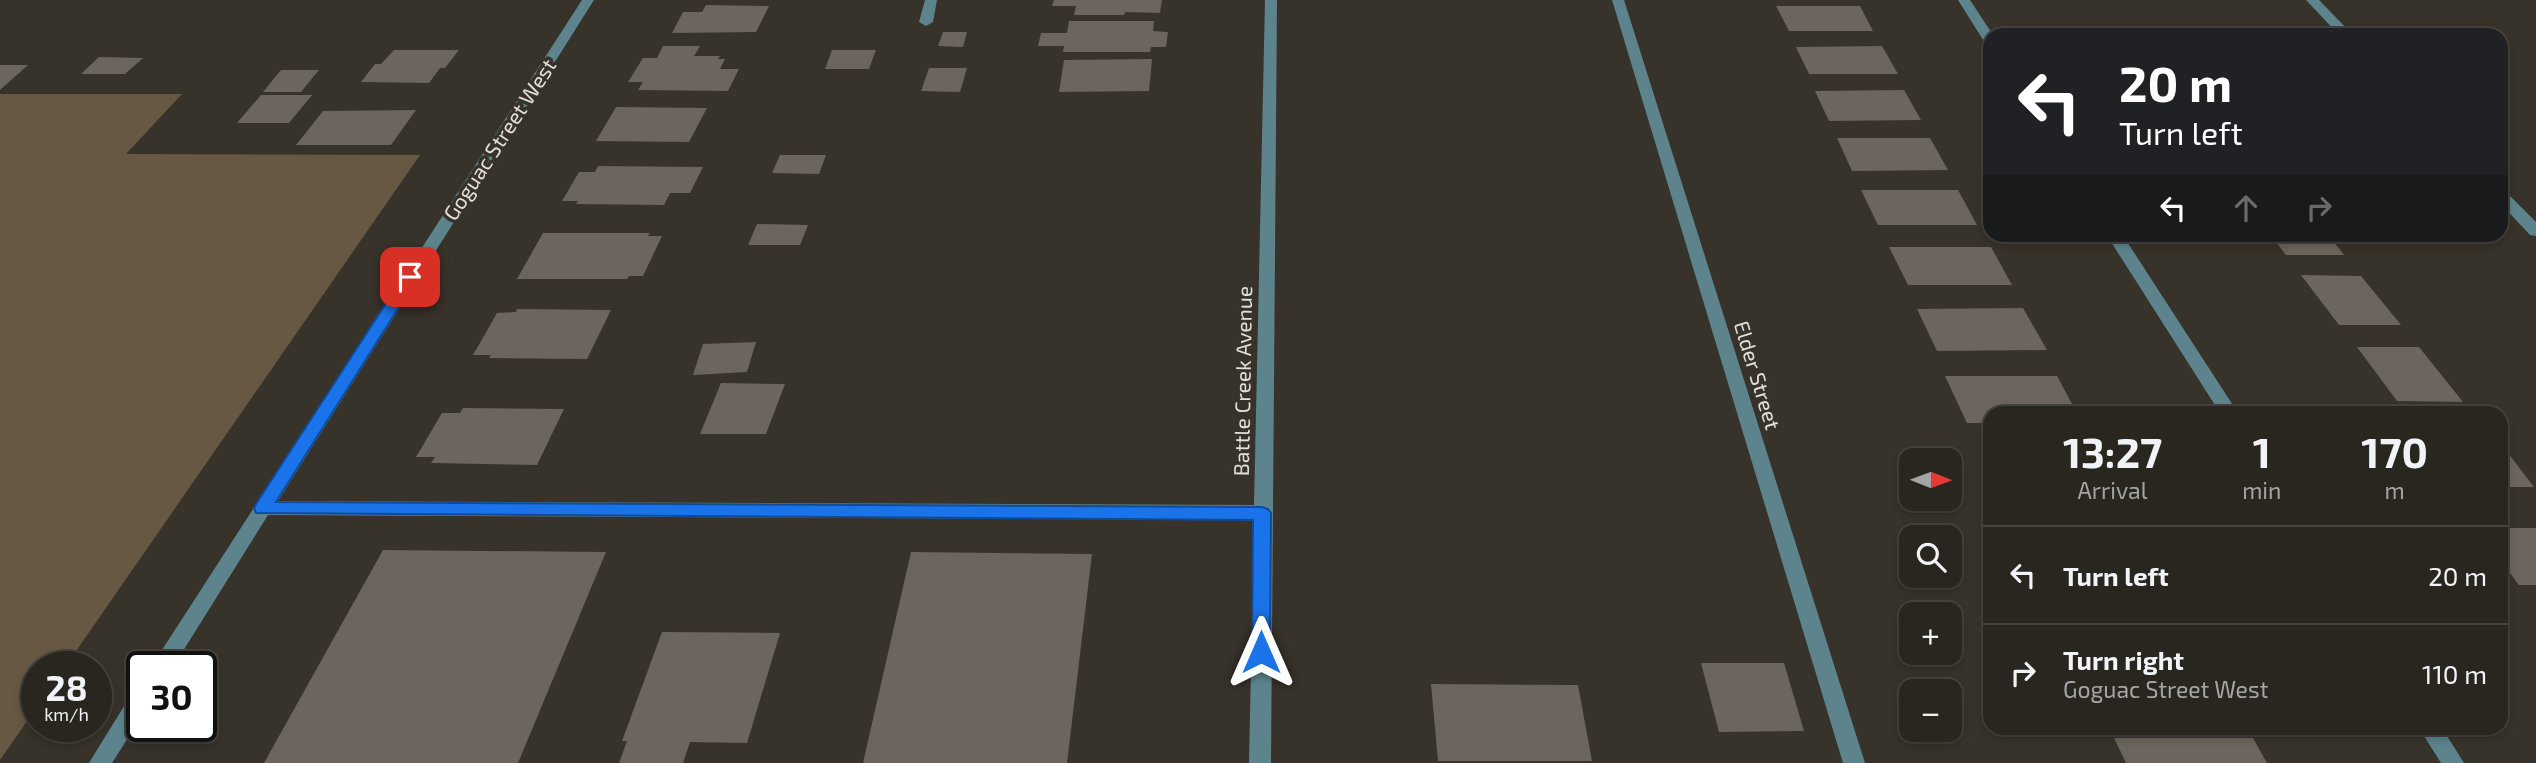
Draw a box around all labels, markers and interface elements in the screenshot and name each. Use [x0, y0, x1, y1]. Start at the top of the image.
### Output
text: 20 m [2119, 53, 2232, 112]
street label: Goguac Street West [437, 54, 561, 224]
icon: left [2004, 56, 2095, 147]
text: Turn left [2119, 113, 2243, 151]
icon: left [2154, 189, 2192, 227]
icon: ahead [2227, 189, 2265, 227]
icon: right [2300, 189, 2338, 227]
pin [380, 247, 440, 307]
icon: arrive [391, 258, 429, 296]
street label: Battle Creek Avenue [1228, 286, 1256, 476]
street label: Elder Street [1730, 318, 1786, 432]
text: 13:27 [2063, 426, 2162, 476]
text: 1 [2253, 426, 2271, 476]
text: 170 [2361, 426, 2428, 476]
north arrow [1899, 448, 1962, 511]
map controls [1899, 448, 1962, 742]
text: Arrival [2078, 476, 2148, 504]
text: min [2242, 476, 2281, 504]
text: m [2385, 476, 2405, 504]
button: search [1899, 525, 1962, 588]
icon: left [2004, 556, 2042, 594]
text: Turn left [2063, 560, 2169, 591]
text: 20 m [2428, 560, 2487, 591]
button: + [1899, 602, 1962, 665]
position arrow [1224, 615, 1298, 689]
text: Turn right [2063, 644, 2184, 675]
speed limit sign: 30 [126, 651, 217, 742]
icon: right [2004, 654, 2042, 692]
text: 110 m [2422, 658, 2487, 689]
text: 28 [45, 666, 88, 708]
text: Goguac Street West [2063, 675, 2268, 703]
button: − [1899, 679, 1962, 742]
text: km/h [44, 703, 89, 725]

